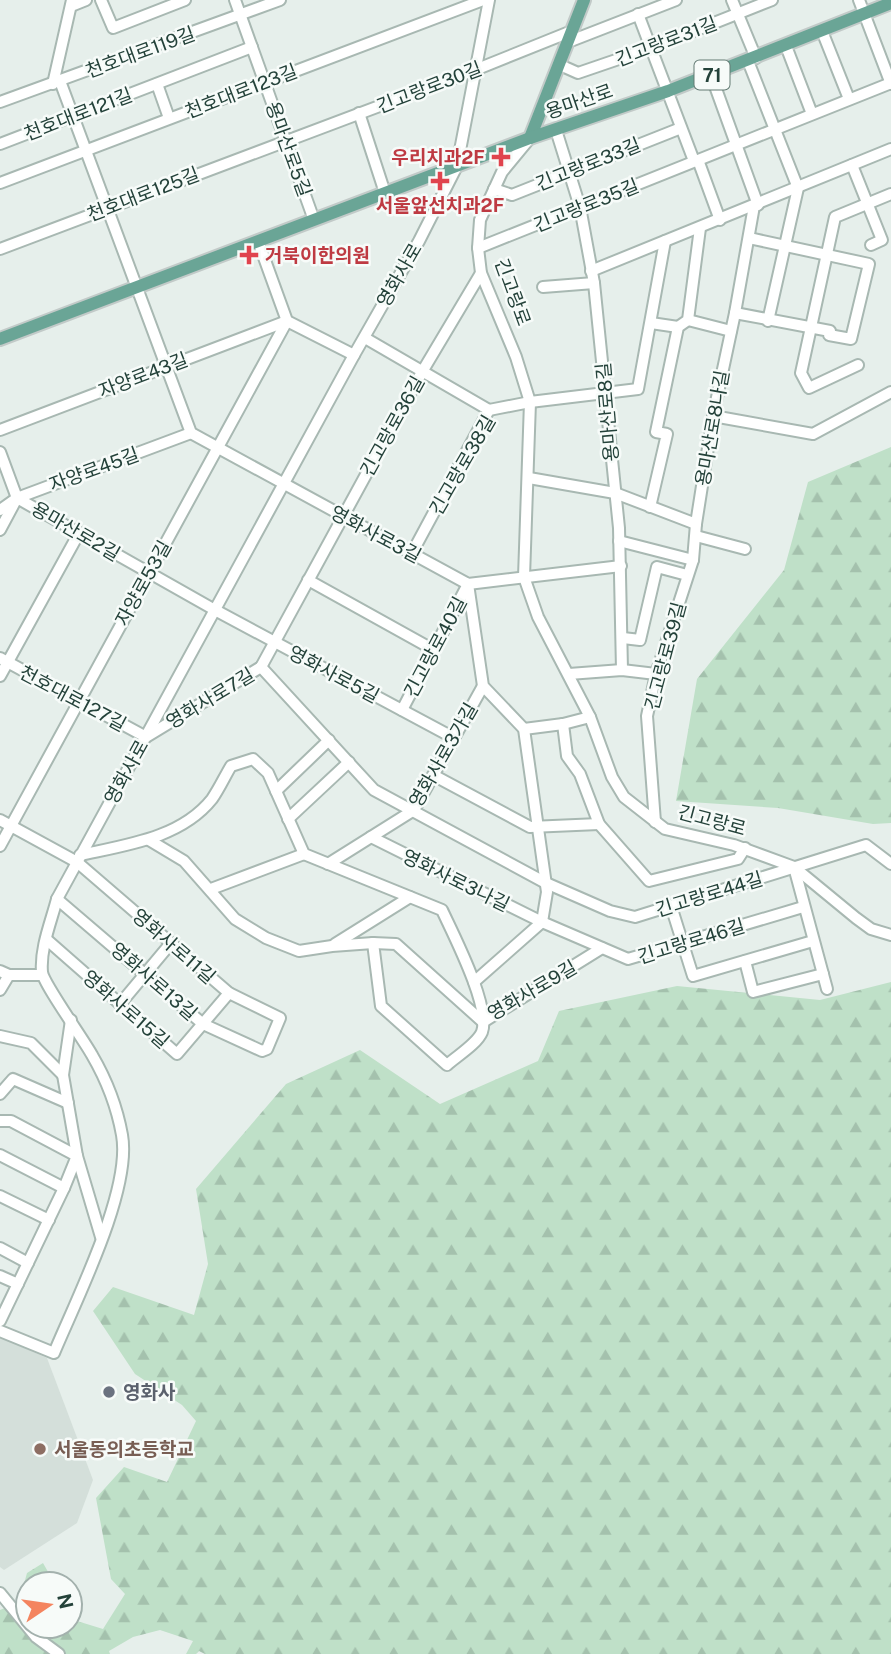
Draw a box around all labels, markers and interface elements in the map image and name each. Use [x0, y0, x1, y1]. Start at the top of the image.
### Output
street label: 긴고랑로31길 [612, 12, 720, 70]
street label: 천호대로119길 [82, 22, 198, 82]
street label: 긴고랑로30길 [373, 57, 485, 117]
street label: 천호대로123길 [182, 60, 300, 122]
road number: 71 [694, 60, 730, 90]
street label: 용마산로 [542, 79, 616, 123]
street label: 천호대로121길 [21, 83, 135, 145]
street label: 용마산로5길 [262, 98, 316, 200]
street label: 긴고랑로33길 [532, 133, 644, 195]
place label: 우리치과2F [391, 146, 485, 168]
marker: 우리치과2F [491, 147, 511, 167]
street label: 천호대로125길 [84, 162, 202, 226]
marker: 서울앞선치과2F [430, 171, 450, 191]
street label: 긴고랑로35길 [530, 174, 642, 236]
place label: 서울앞선치과2F [376, 194, 504, 216]
street label: 영화사로 [372, 239, 426, 311]
place label: 거북이한의원 [265, 244, 370, 266]
marker: 거북이한의원 [239, 245, 259, 265]
street label: 긴고랑로 [491, 255, 535, 329]
street label: 자양로43길 [95, 348, 191, 402]
street label: 용마산로8길 [592, 361, 622, 463]
street label: 용마산로8나길 [691, 368, 733, 488]
street label: 긴고랑로36길 [355, 372, 429, 480]
street label: 긴고랑로38길 [425, 411, 499, 519]
street label: 자양로45길 [46, 443, 142, 495]
street label: 용마산로2길 [28, 497, 124, 565]
street label: 영화사로3길 [327, 501, 425, 567]
street label: 자양로53길 [111, 537, 175, 629]
street label: 긴고랑로40길 [399, 593, 471, 701]
street label: 긴고랑로39길 [640, 599, 690, 713]
street label: 영화사로5길 [285, 641, 383, 707]
street label: 천호대로127길 [16, 661, 130, 735]
street label: 영화사로7길 [162, 663, 258, 733]
street label: 영화사로3가길 [404, 699, 482, 811]
street label: 영화사로 [99, 736, 153, 808]
street label: 긴고랑로 [675, 800, 749, 840]
street label: 영화사로3나길 [399, 844, 513, 916]
street label: 긴고랑로44길 [653, 867, 765, 921]
street label: 영화사로11길 [128, 904, 220, 988]
street label: 긴고랑로46길 [635, 914, 747, 968]
street label: 영화사로13길 [106, 938, 202, 1024]
street label: 영화사로9길 [484, 956, 580, 1024]
street label: 영화사로15길 [78, 965, 174, 1053]
place label: 영화사 [123, 1381, 176, 1403]
marker: 영화사 [101, 1384, 117, 1400]
place label: 서울동의초등학교 [54, 1438, 194, 1460]
marker: 서울동의초등학교 [32, 1441, 48, 1457]
north arrow [14, 1570, 84, 1640]
text: N [53, 1591, 78, 1611]

